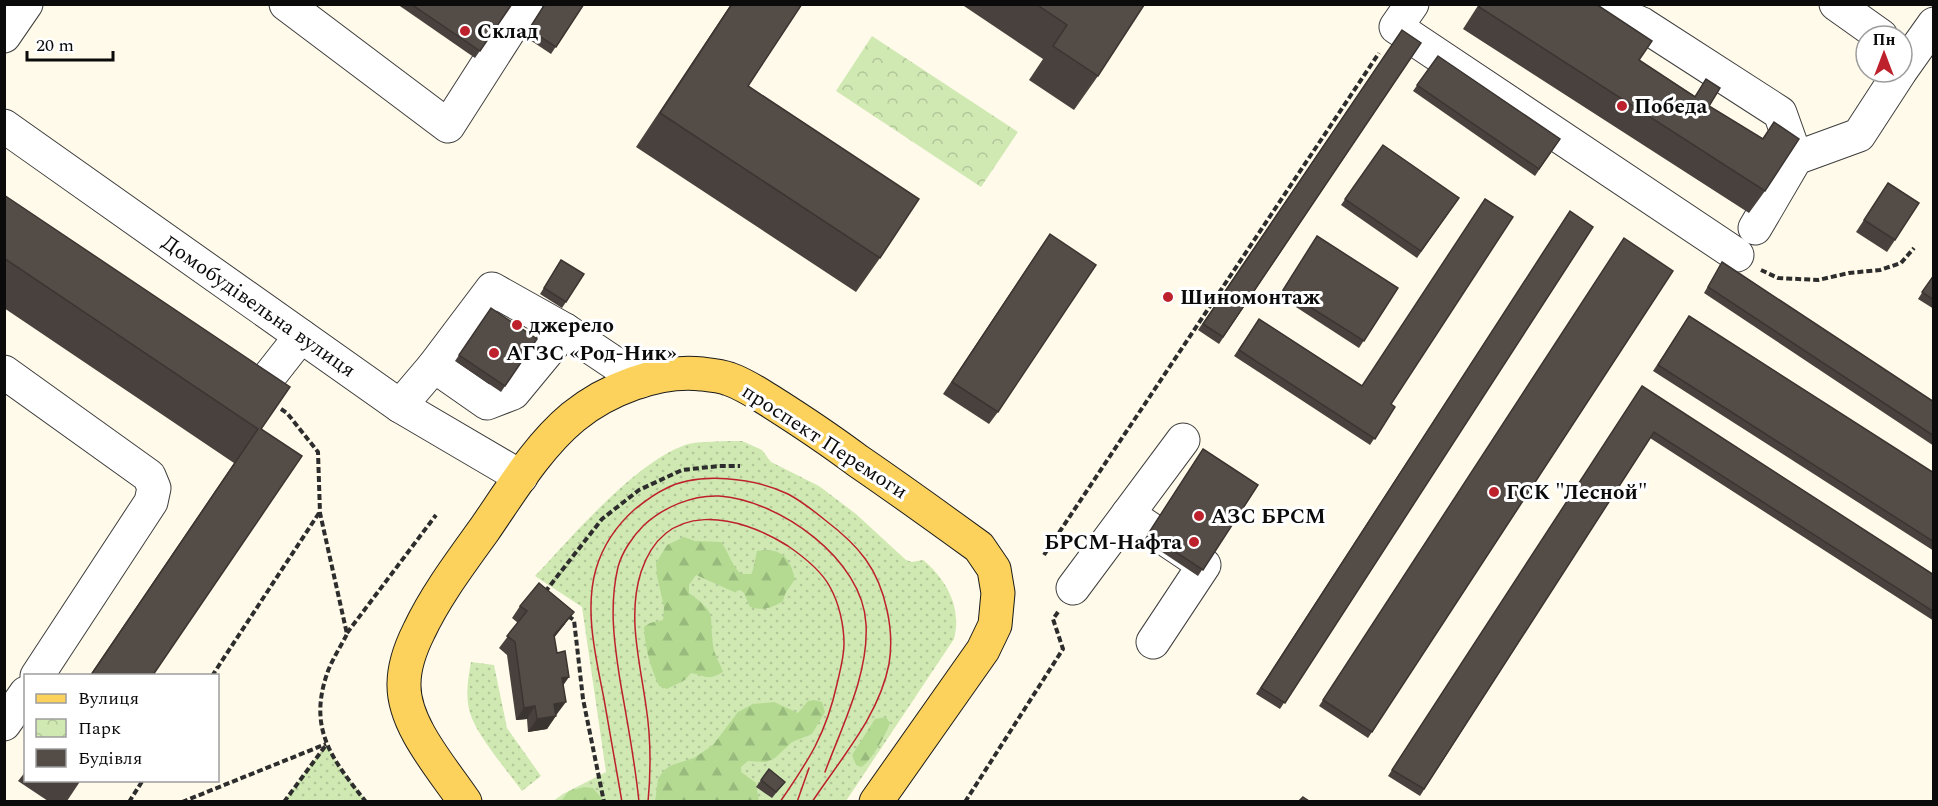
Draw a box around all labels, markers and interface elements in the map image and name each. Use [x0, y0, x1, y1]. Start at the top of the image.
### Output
place label: Склад [477, 16, 538, 48]
scale bar [27, 24, 112, 62]
marker: Склад [458, 24, 472, 38]
north arrow [1854, 24, 1914, 84]
text: Пн [1872, 28, 1896, 52]
text: 20 m [36, 32, 74, 59]
place label: Победа [1634, 91, 1707, 123]
marker: Победа [1615, 99, 1629, 113]
street label: Домобудівельна вулиця [155, 228, 362, 386]
place label: Шиномонтаж [1180, 282, 1321, 314]
marker: Шиномонтаж [1161, 290, 1175, 304]
place label: джерело [529, 310, 614, 342]
marker: джерело [510, 318, 524, 332]
place label: АГЗС «Род-Ник» [506, 338, 677, 370]
marker: АГЗС «Род-Ник» [487, 346, 501, 360]
street label: проспект Перемоги [735, 376, 914, 508]
place label: ГСК "Лесной" [1506, 477, 1647, 509]
marker: ГСК "Лесной" [1487, 485, 1501, 499]
place label: АЗС БРСМ [1211, 501, 1326, 533]
marker: АЗС БРСМ [1192, 509, 1206, 523]
place label: БРСМ-Hафта [1044, 527, 1182, 559]
marker: БРСМ-Hафта [1187, 535, 1201, 549]
legend [24, 674, 219, 782]
text: Вулиця [78, 685, 139, 712]
text: Парк [78, 715, 121, 742]
text: Будівля [78, 745, 142, 772]

